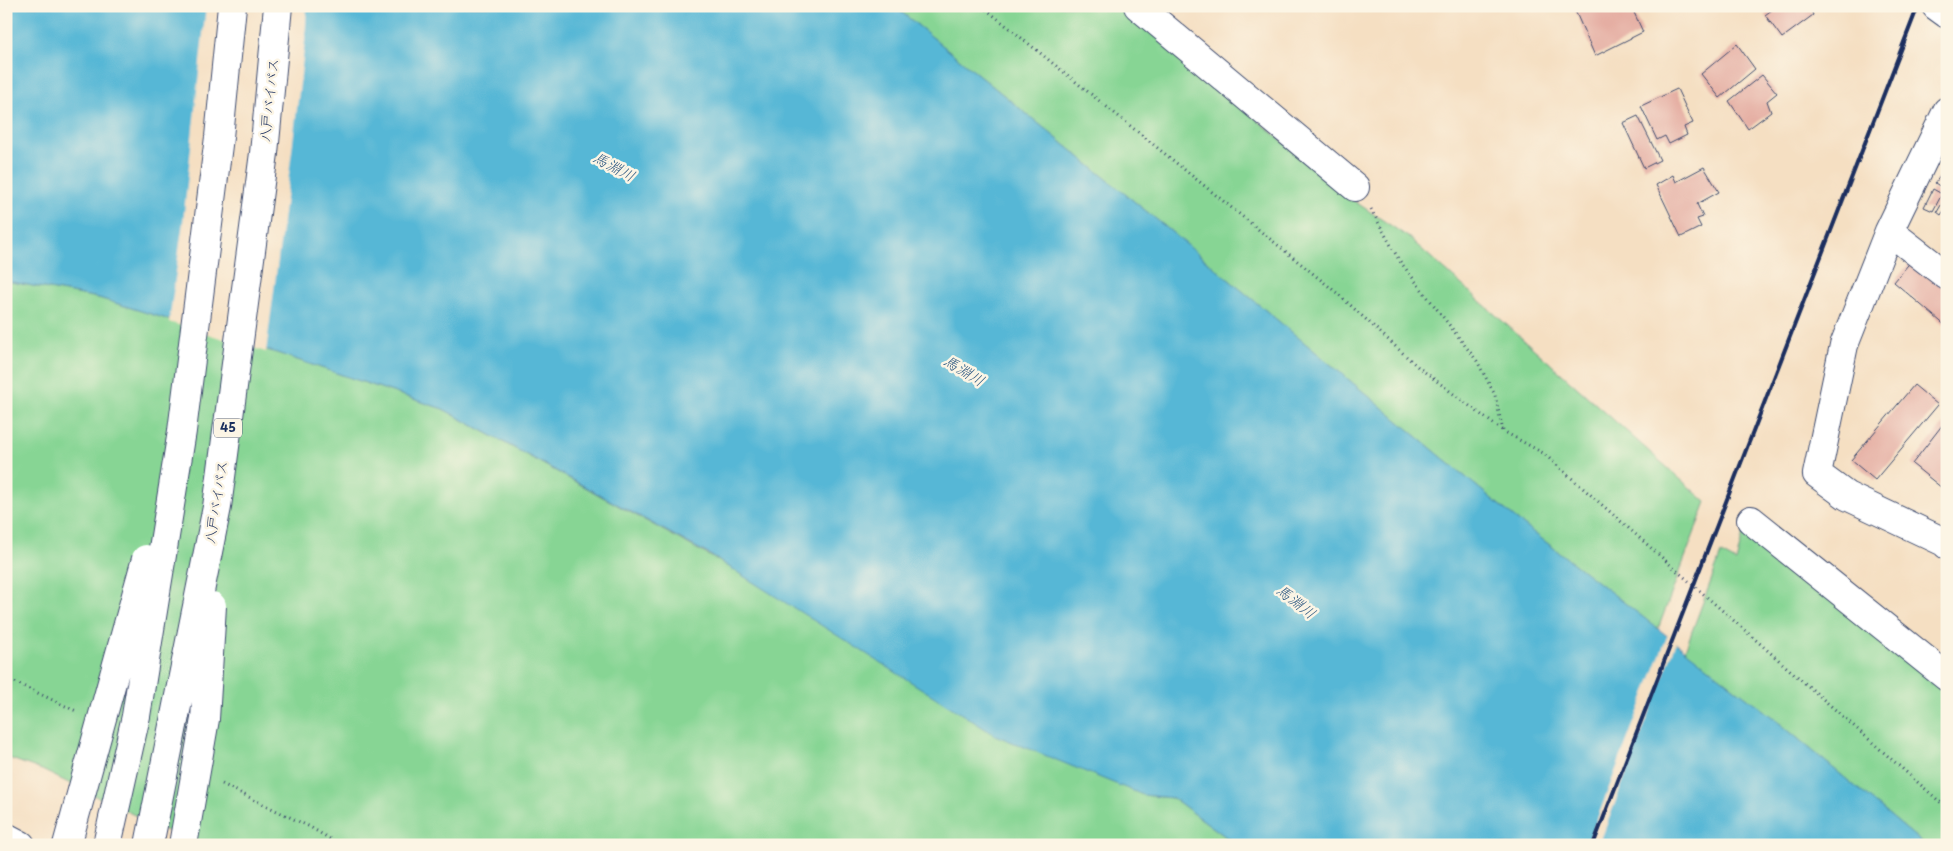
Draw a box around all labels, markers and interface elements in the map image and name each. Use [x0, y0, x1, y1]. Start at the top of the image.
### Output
street label: 八戸バイパス [254, 57, 283, 143]
water label: 馬淵川 [589, 145, 640, 186]
water label: 馬淵川 [940, 348, 990, 391]
road number: 45 [214, 418, 242, 438]
street label: 八戸バイパス [199, 459, 232, 545]
water label: 馬淵川 [1272, 578, 1322, 624]

